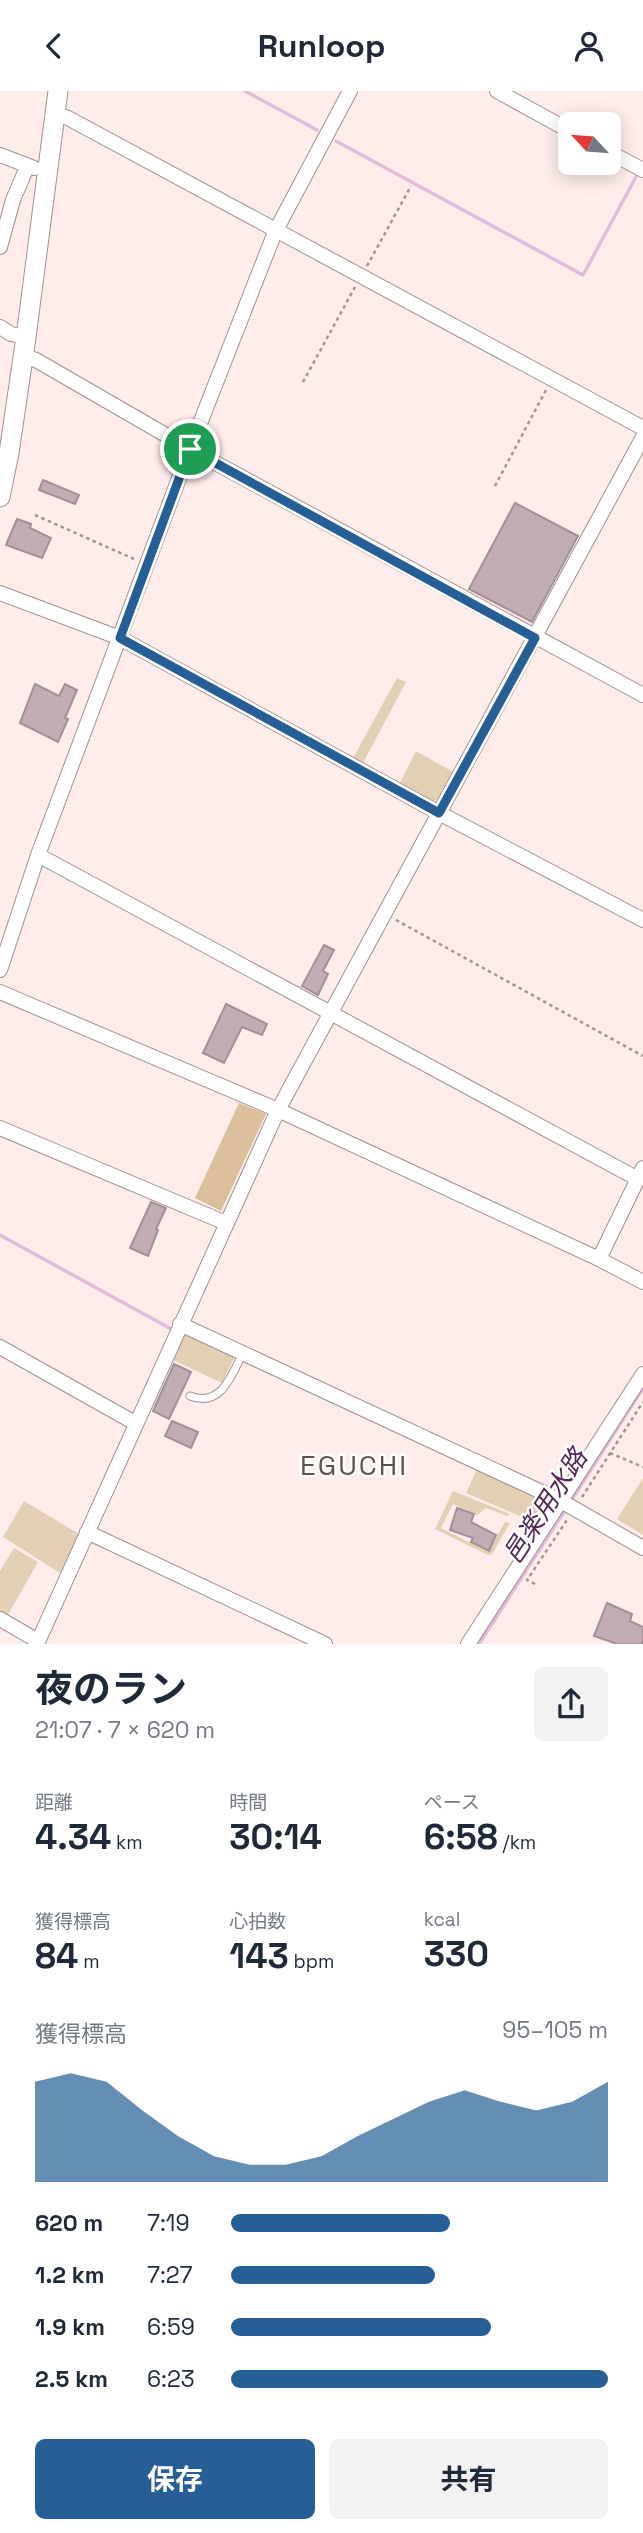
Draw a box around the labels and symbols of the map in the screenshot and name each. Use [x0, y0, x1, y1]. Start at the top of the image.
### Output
north arrow [558, 112, 621, 175]
pin [160, 419, 220, 479]
water label: 邑楽用水路 [495, 1441, 596, 1570]
district label: EGUCHI [300, 1447, 408, 1483]

